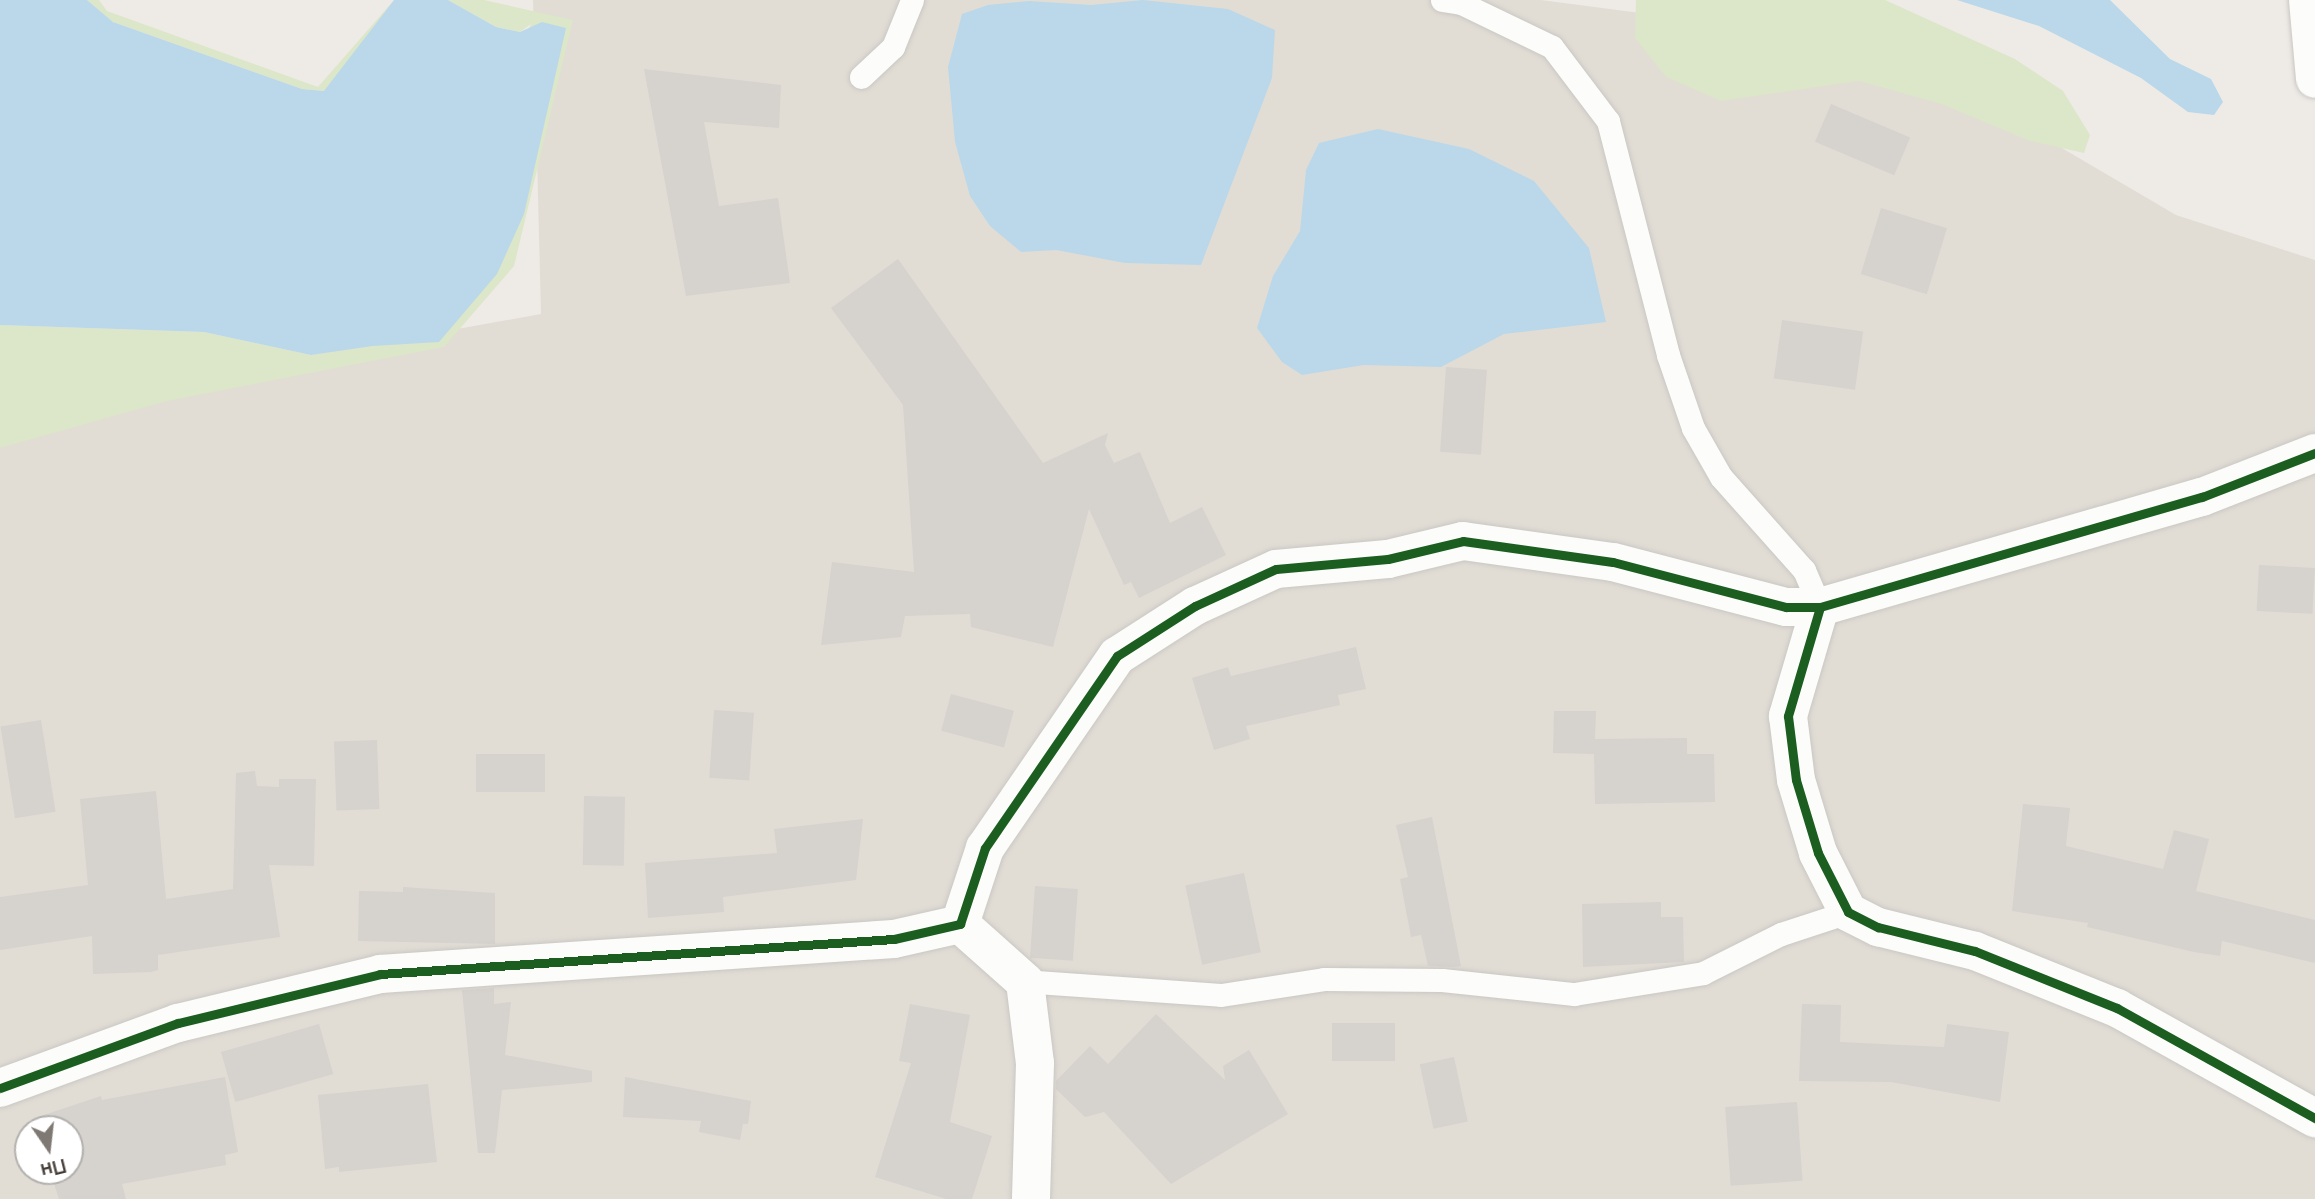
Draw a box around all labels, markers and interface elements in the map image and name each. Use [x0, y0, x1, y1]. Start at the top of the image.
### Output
north arrow [14, 1115, 84, 1185]
text: Пн [38, 1153, 69, 1184]

